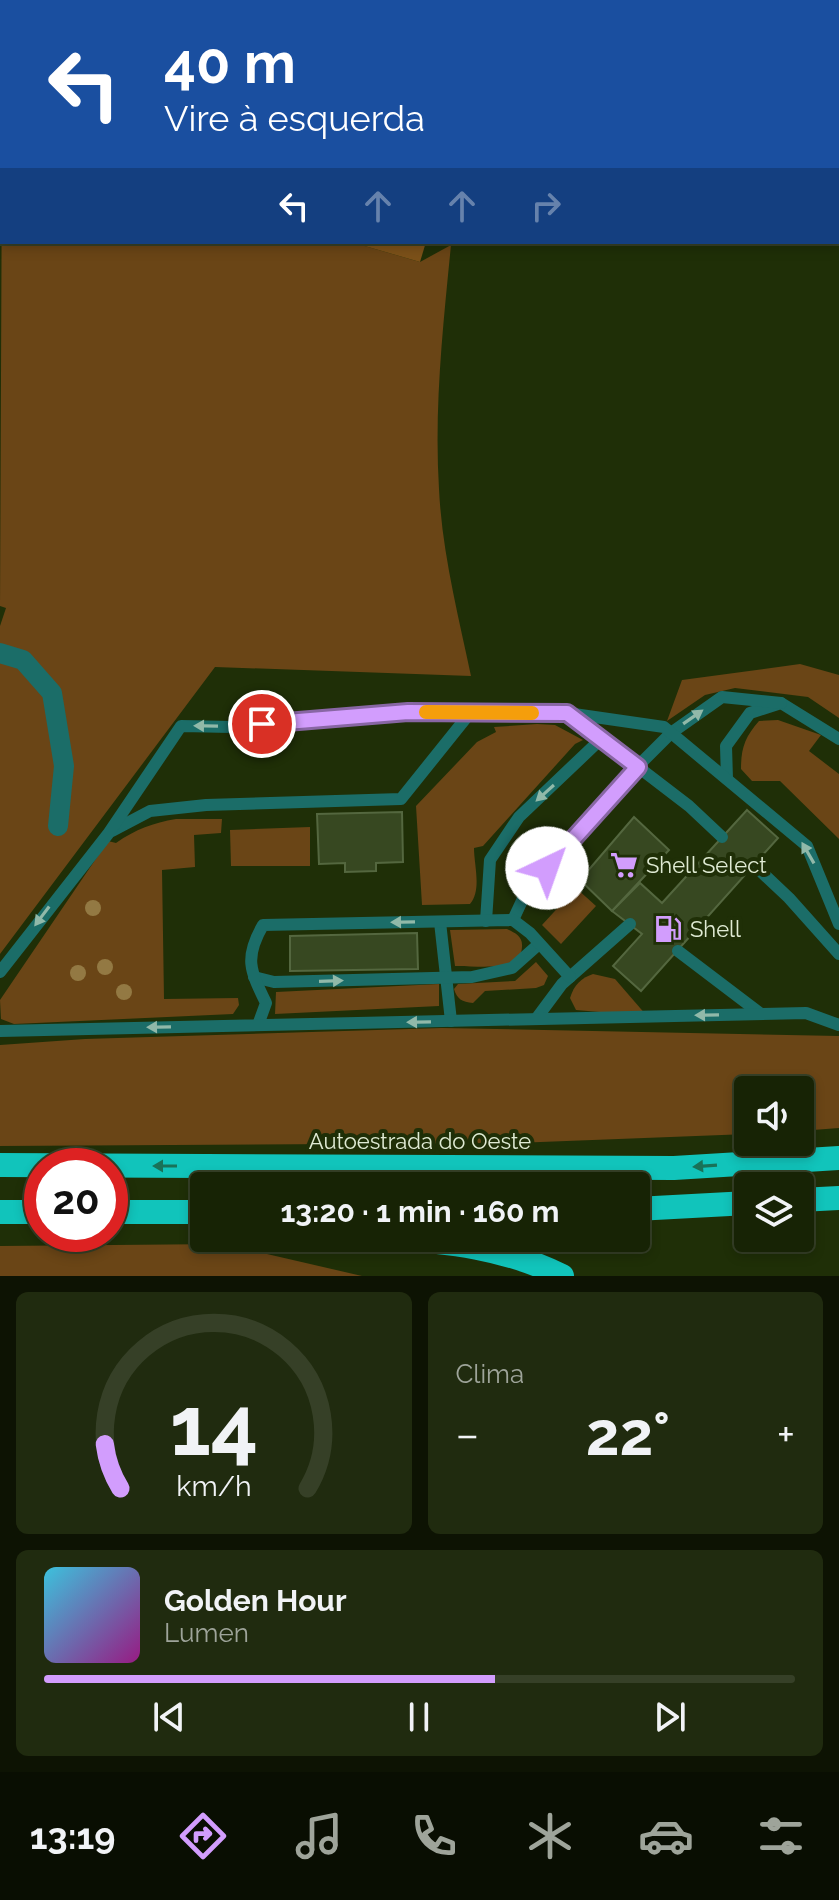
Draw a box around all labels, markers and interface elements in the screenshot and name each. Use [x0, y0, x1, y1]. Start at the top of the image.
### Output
text: 40 m [164, 30, 296, 96]
icon: left [32, 32, 136, 136]
text: Vire à esquerda [164, 97, 425, 139]
icon: left [272, 184, 316, 228]
icon: ahead [356, 184, 400, 228]
icon: ahead [440, 184, 484, 228]
icon: right [524, 184, 568, 228]
pin [228, 690, 296, 758]
icon: arrive [240, 702, 284, 746]
one-way arrow [683, 710, 704, 725]
one-way arrow [193, 720, 218, 732]
one-way arrow [535, 784, 555, 802]
position arrow [505, 826, 589, 910]
one-way arrow [801, 842, 815, 864]
supermarket icon: Shell Select [609, 850, 639, 880]
place label: Shell Select [646, 852, 767, 878]
one-way arrow [35, 905, 51, 926]
fuel station icon: Shell [653, 914, 683, 944]
one-way arrow [390, 916, 415, 929]
place label: Shell [690, 916, 741, 942]
one-way arrow [319, 974, 344, 987]
one-way arrow [694, 1009, 719, 1021]
one-way arrow [406, 1015, 431, 1028]
one-way arrow [146, 1021, 171, 1034]
map controls [734, 1076, 814, 1252]
button: sound [734, 1076, 814, 1156]
street label: Autoestrada do Oeste [309, 1128, 531, 1154]
speed limit sign: 20 [24, 1148, 128, 1252]
one-way arrow [152, 1159, 177, 1172]
one-way arrow [692, 1160, 717, 1173]
button: layers [734, 1172, 814, 1252]
text: 13:20 · 1 min · 160 m [281, 1194, 559, 1229]
text: Clima [456, 1359, 524, 1389]
text: 14 [169, 1377, 258, 1474]
text: 22° [586, 1399, 670, 1469]
text: − [456, 1409, 479, 1460]
text: + [777, 1409, 795, 1460]
text: km/h [176, 1469, 251, 1503]
text: Golden Hour [164, 1583, 347, 1618]
text: Lumen [164, 1618, 249, 1648]
icon: previous [147, 1695, 191, 1739]
icon: pause [397, 1695, 441, 1739]
icon: next [648, 1695, 692, 1739]
icon: directions [175, 1808, 231, 1864]
icon: music [291, 1808, 347, 1864]
icon: phone [406, 1808, 462, 1864]
icon: climate [522, 1808, 578, 1864]
icon: car [638, 1808, 694, 1864]
icon: filters [753, 1808, 809, 1864]
text: 13:19 [30, 1815, 116, 1857]

